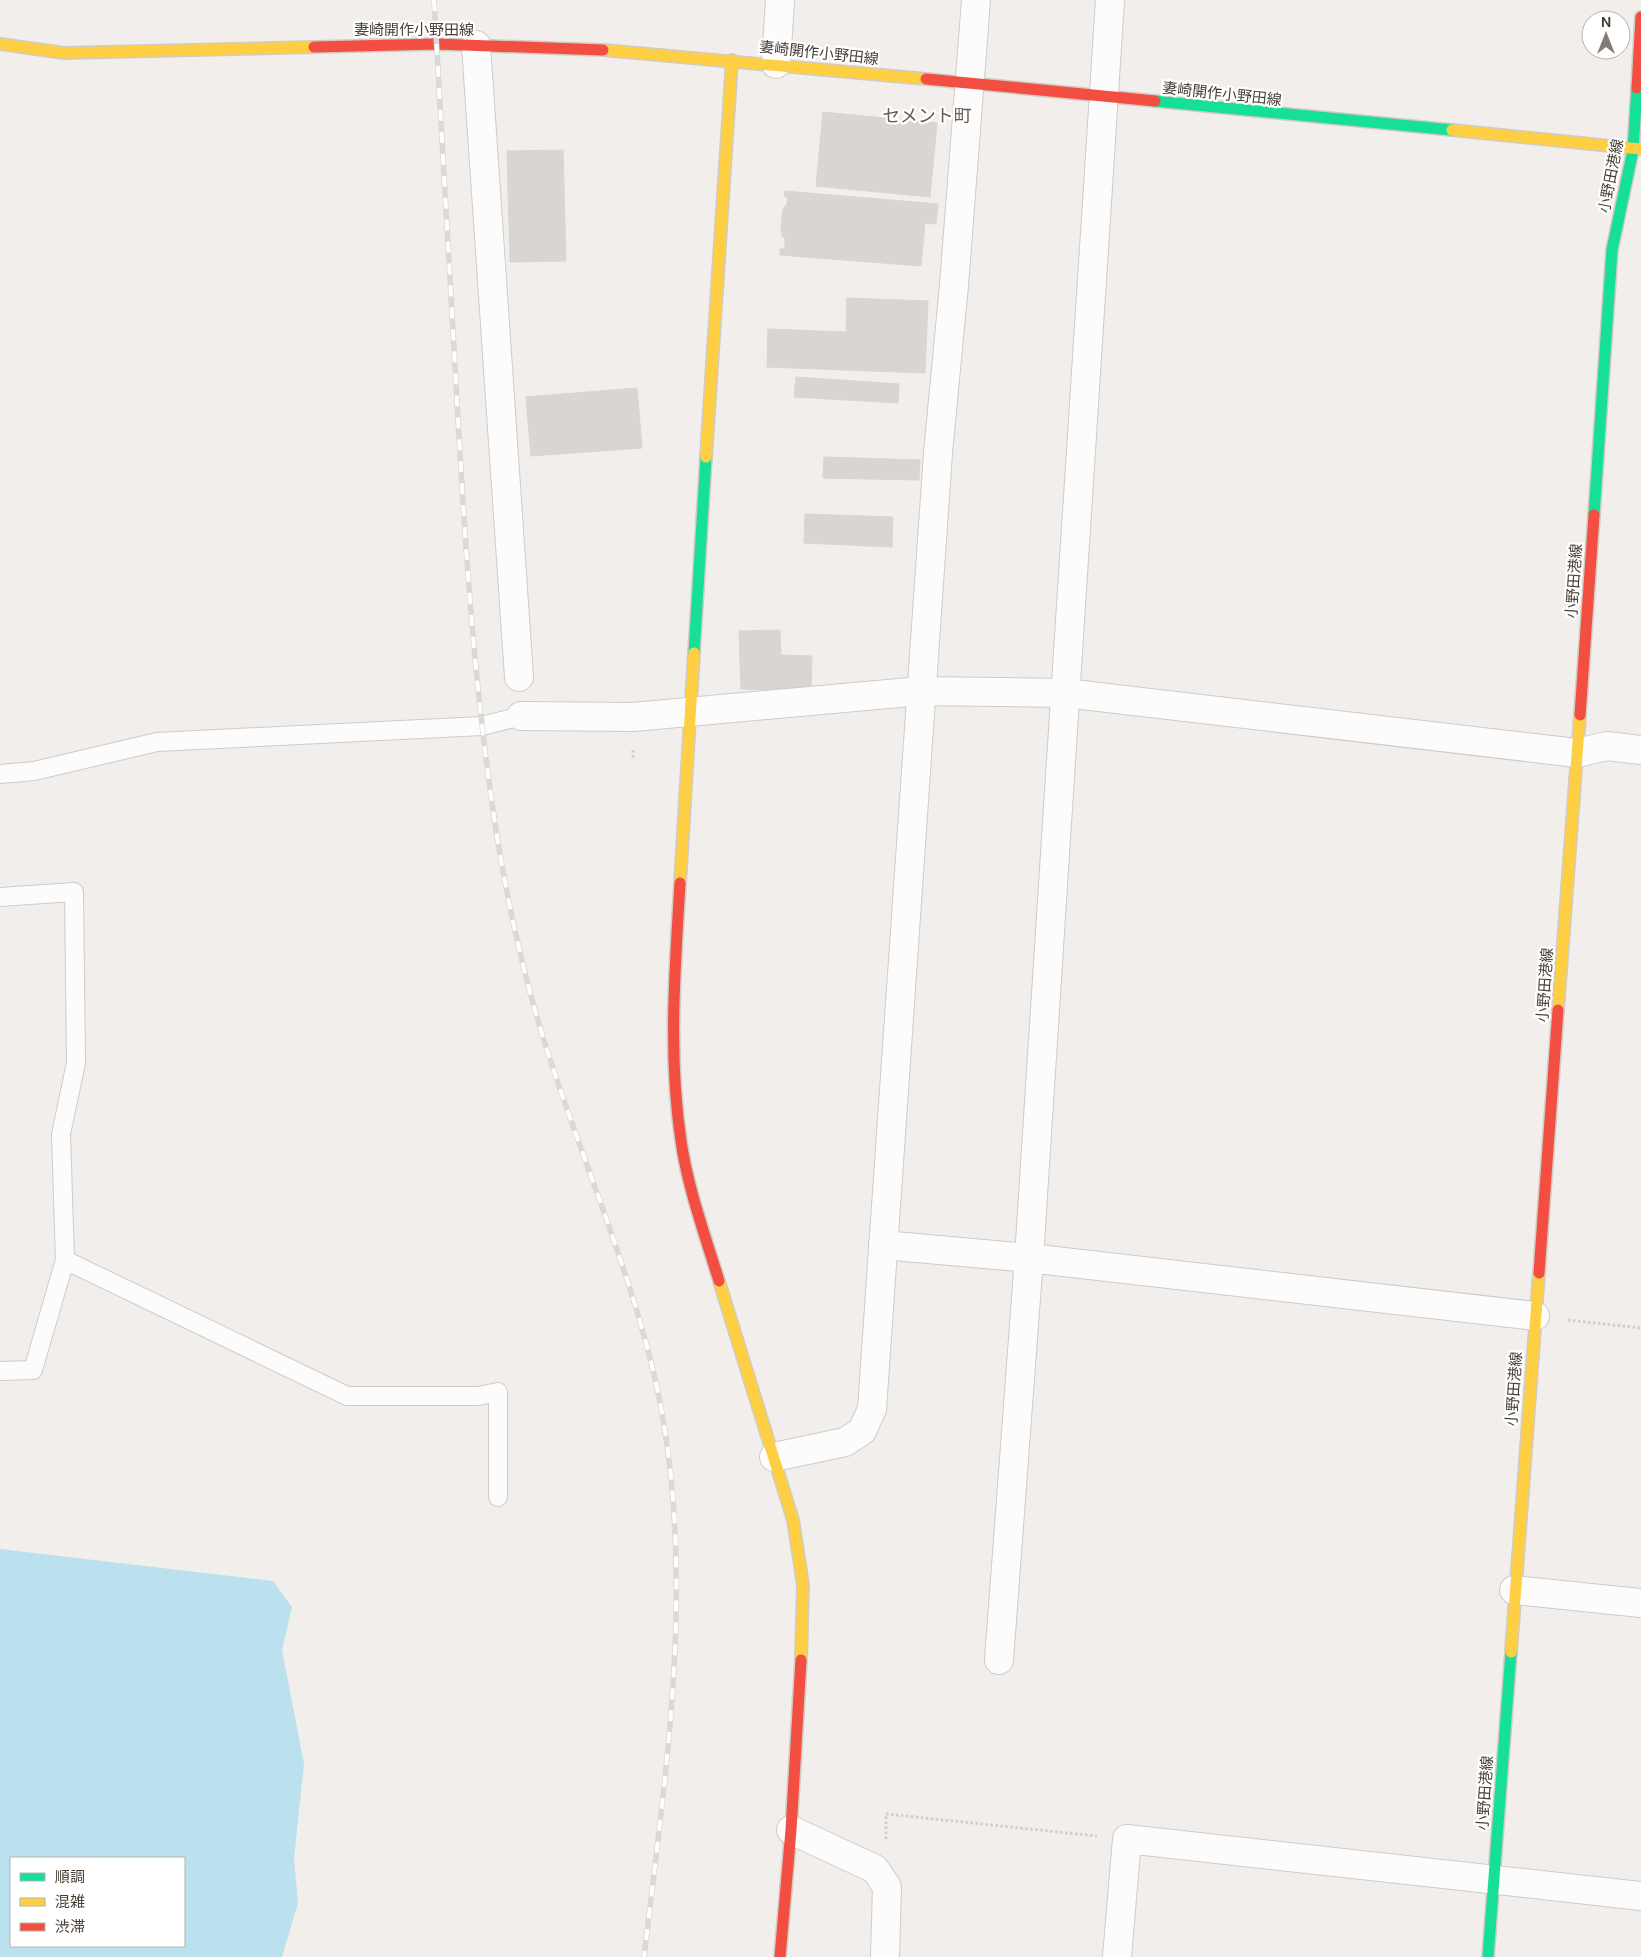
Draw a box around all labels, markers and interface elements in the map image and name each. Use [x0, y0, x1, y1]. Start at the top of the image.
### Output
north arrow [1581, 10, 1631, 60]
text: N [1601, 13, 1611, 31]
street label: 妻崎開作小野田線 [354, 20, 474, 40]
street label: 妻崎開作小野田線 [758, 37, 880, 69]
street label: 妻崎開作小野田線 [1161, 78, 1283, 110]
district label: セメント町 [882, 104, 972, 128]
street label: 小野田港線 [1594, 137, 1628, 215]
street label: 小野田港線 [1561, 543, 1587, 619]
street label: 小野田港線 [1532, 947, 1558, 1023]
street label: 小野田港線 [1501, 1351, 1527, 1427]
street label: 小野田港線 [1472, 1755, 1498, 1831]
legend [10, 1857, 185, 1947]
text: 順調 [55, 1867, 85, 1887]
text: 混雑 [55, 1892, 85, 1912]
text: 渋滞 [55, 1917, 85, 1937]

